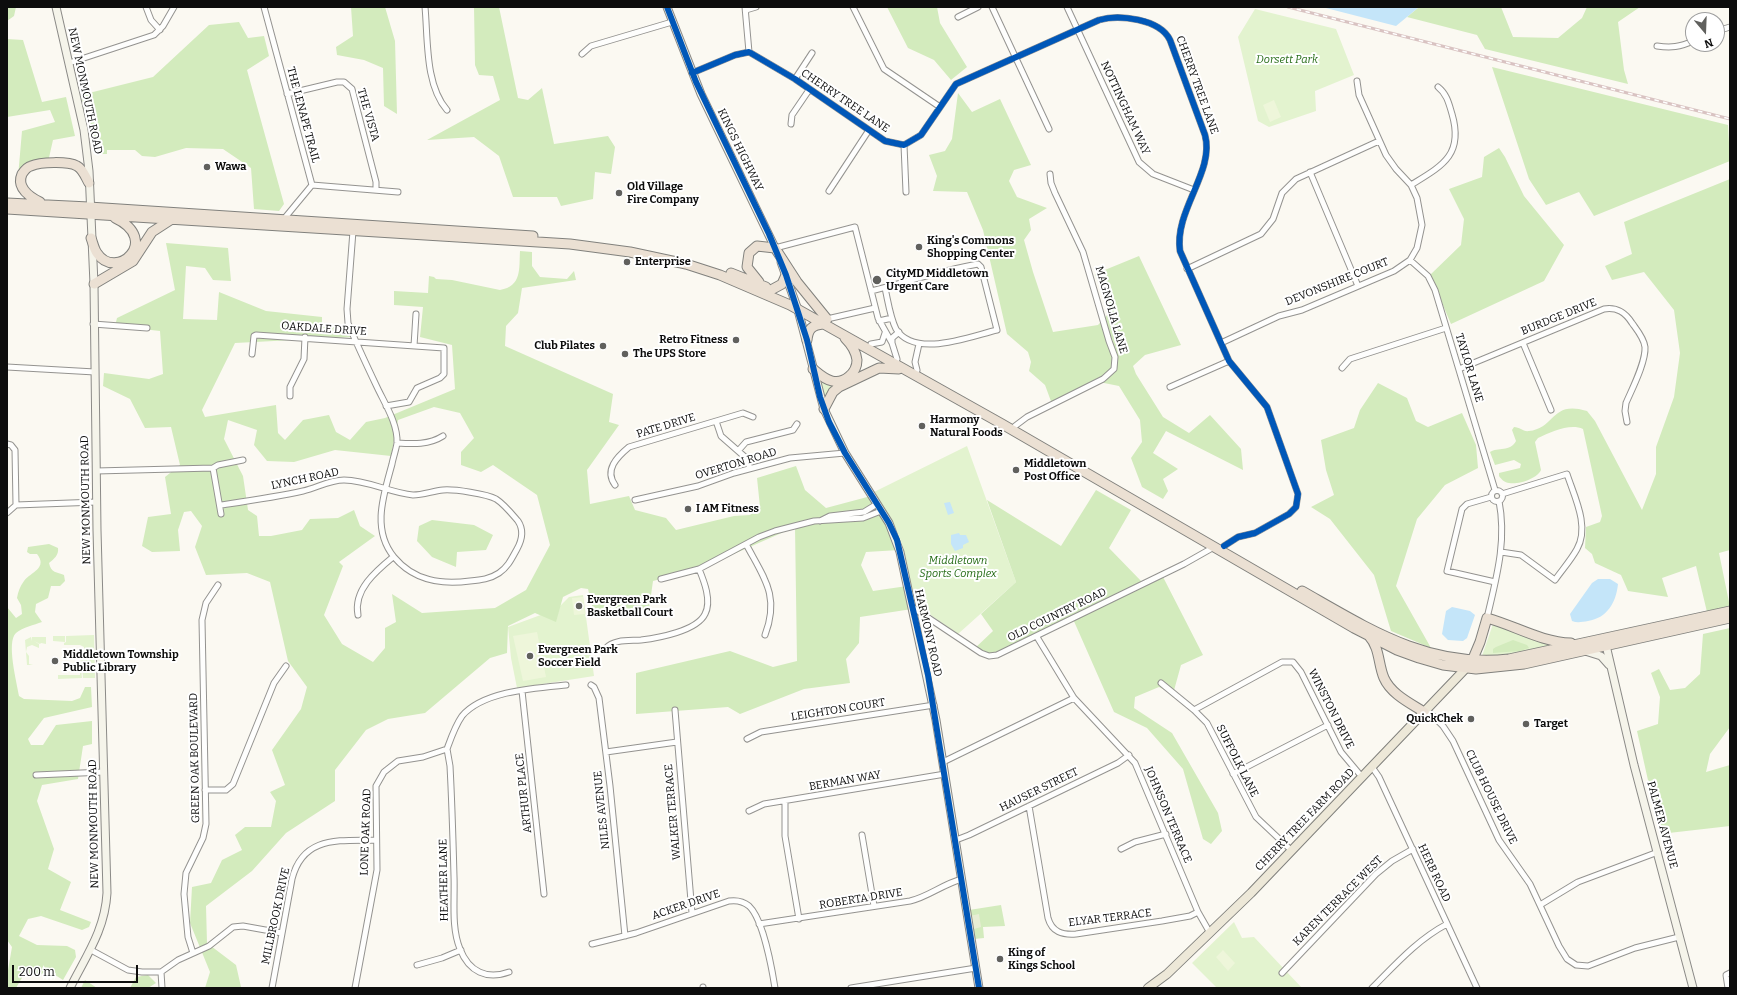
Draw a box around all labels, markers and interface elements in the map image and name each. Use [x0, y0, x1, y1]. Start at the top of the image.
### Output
north arrow [1685, 12, 1725, 52]
street label: NEW MONMOUTH ROAD [65, 27, 105, 155]
street label: CHERRY TREE LANE [1173, 34, 1221, 136]
text: N [1703, 35, 1715, 50]
park label: Dorsett Park [1256, 53, 1318, 67]
street label: NOTTINGHAM WAY [1098, 59, 1152, 157]
street label: THE LENAPE TRAIL [284, 66, 322, 164]
street label: CHERRY TREE LANE [798, 66, 892, 136]
street label: THE VISTA [354, 87, 382, 143]
street label: KINGS HIGHWAY [714, 107, 766, 193]
place label: Wawa [215, 160, 246, 174]
marker: Wawa [202, 162, 212, 172]
place label: Old Village Fire Company [627, 180, 699, 206]
marker: Old Village Fire Company [614, 188, 624, 198]
place label: King's Commons Shopping Center [927, 234, 1014, 260]
marker: King's Commons Shopping Center [914, 242, 924, 252]
place label: Enterprise [635, 255, 691, 269]
street label: DEVONSHIRE COURT [1283, 255, 1391, 309]
marker: Enterprise [622, 257, 632, 267]
street label: MAGNOLIA LANE [1092, 265, 1130, 355]
place label: CityMD Middletown Urgent Care [886, 267, 988, 293]
marker: CityMD Middletown Urgent Care [871, 274, 883, 286]
street label: BURDGE DRIVE [1519, 296, 1599, 338]
street label: OAKDALE DRIVE [281, 319, 367, 339]
street label: TAYLOR LANE [1452, 332, 1486, 404]
place label: Retro Fitness [659, 333, 728, 347]
marker: Retro Fitness [731, 335, 741, 345]
place label: Club Pilates [534, 339, 595, 353]
marker: Club Pilates [598, 341, 608, 351]
place label: The UPS Store [633, 347, 706, 361]
marker: The UPS Store [620, 349, 630, 359]
street label: PATE DRIVE [635, 411, 697, 441]
place label: Harmony Natural Foods [930, 413, 1003, 439]
marker: Harmony Natural Foods [917, 421, 927, 431]
street label: NEW MONMOUTH ROAD [78, 435, 94, 565]
street label: OVERTON ROAD [694, 445, 778, 483]
place label: Middletown Post Office [1024, 457, 1086, 483]
street label: LYNCH ROAD [270, 465, 340, 493]
marker: Middletown Post Office [1011, 465, 1021, 475]
place label: I AM Fitness [696, 502, 759, 516]
marker: I AM Fitness [683, 504, 693, 514]
park label: Middletown Sports Complex [919, 554, 997, 580]
street label: OLD COUNTRY ROAD [1005, 585, 1109, 645]
street label: HARMONY ROAD [912, 588, 944, 678]
place label: Evergreen Park Basketball Court [587, 593, 673, 619]
marker: Evergreen Park Basketball Court [574, 601, 584, 611]
place label: Evergreen Park Soccer Field [538, 643, 618, 669]
place label: Middletown Township Public Library [63, 648, 179, 674]
marker: Evergreen Park Soccer Field [525, 651, 535, 661]
marker: Middletown Township Public Library [50, 656, 60, 666]
street label: WINSTON DRIVE [1305, 667, 1357, 751]
street label: GREEN OAK BOULEVARD [187, 693, 203, 823]
street label: LEIGHTON COURT [790, 696, 886, 724]
place label: QuickChek [1406, 712, 1463, 726]
marker: QuickChek [1466, 714, 1476, 724]
place label: Target [1534, 717, 1568, 731]
marker: Target [1521, 719, 1531, 729]
street label: SUFFOLK LANE [1213, 722, 1261, 800]
street label: CLUB HOUSE DRIVE [1462, 747, 1520, 847]
street label: ARTHUR PLACE [513, 752, 535, 834]
street label: NEW MONMOUTH ROAD [86, 759, 102, 889]
street label: WALKER TERRACE [662, 763, 684, 861]
street label: HAUSER STREET [998, 765, 1080, 815]
street label: JOHNSON TERRACE [1142, 765, 1194, 865]
street label: CHERRY TREE FARM ROAD [1252, 766, 1358, 874]
street label: BERMAN WAY [808, 768, 882, 794]
street label: NILES AVENUE [591, 770, 613, 850]
street label: PALMER AVENUE [1644, 780, 1680, 870]
street label: LONE OAK ROAD [358, 788, 374, 876]
street label: HEATHER LANE [437, 839, 451, 921]
street label: HERB ROAD [1415, 842, 1453, 904]
street label: KAREN TERRACE WEST [1290, 853, 1386, 949]
street label: MILLBROOK DRIVE [259, 866, 293, 966]
street label: ROBERTA DRIVE [818, 886, 904, 912]
street label: ACKER DRIVE [650, 887, 722, 923]
street label: ELYAR TERRACE [1068, 906, 1152, 930]
place label: King of Kings School [1008, 946, 1075, 972]
marker: King of Kings School [995, 954, 1005, 964]
scale bar [14, 957, 140, 983]
text: 200 m [19, 965, 55, 979]

